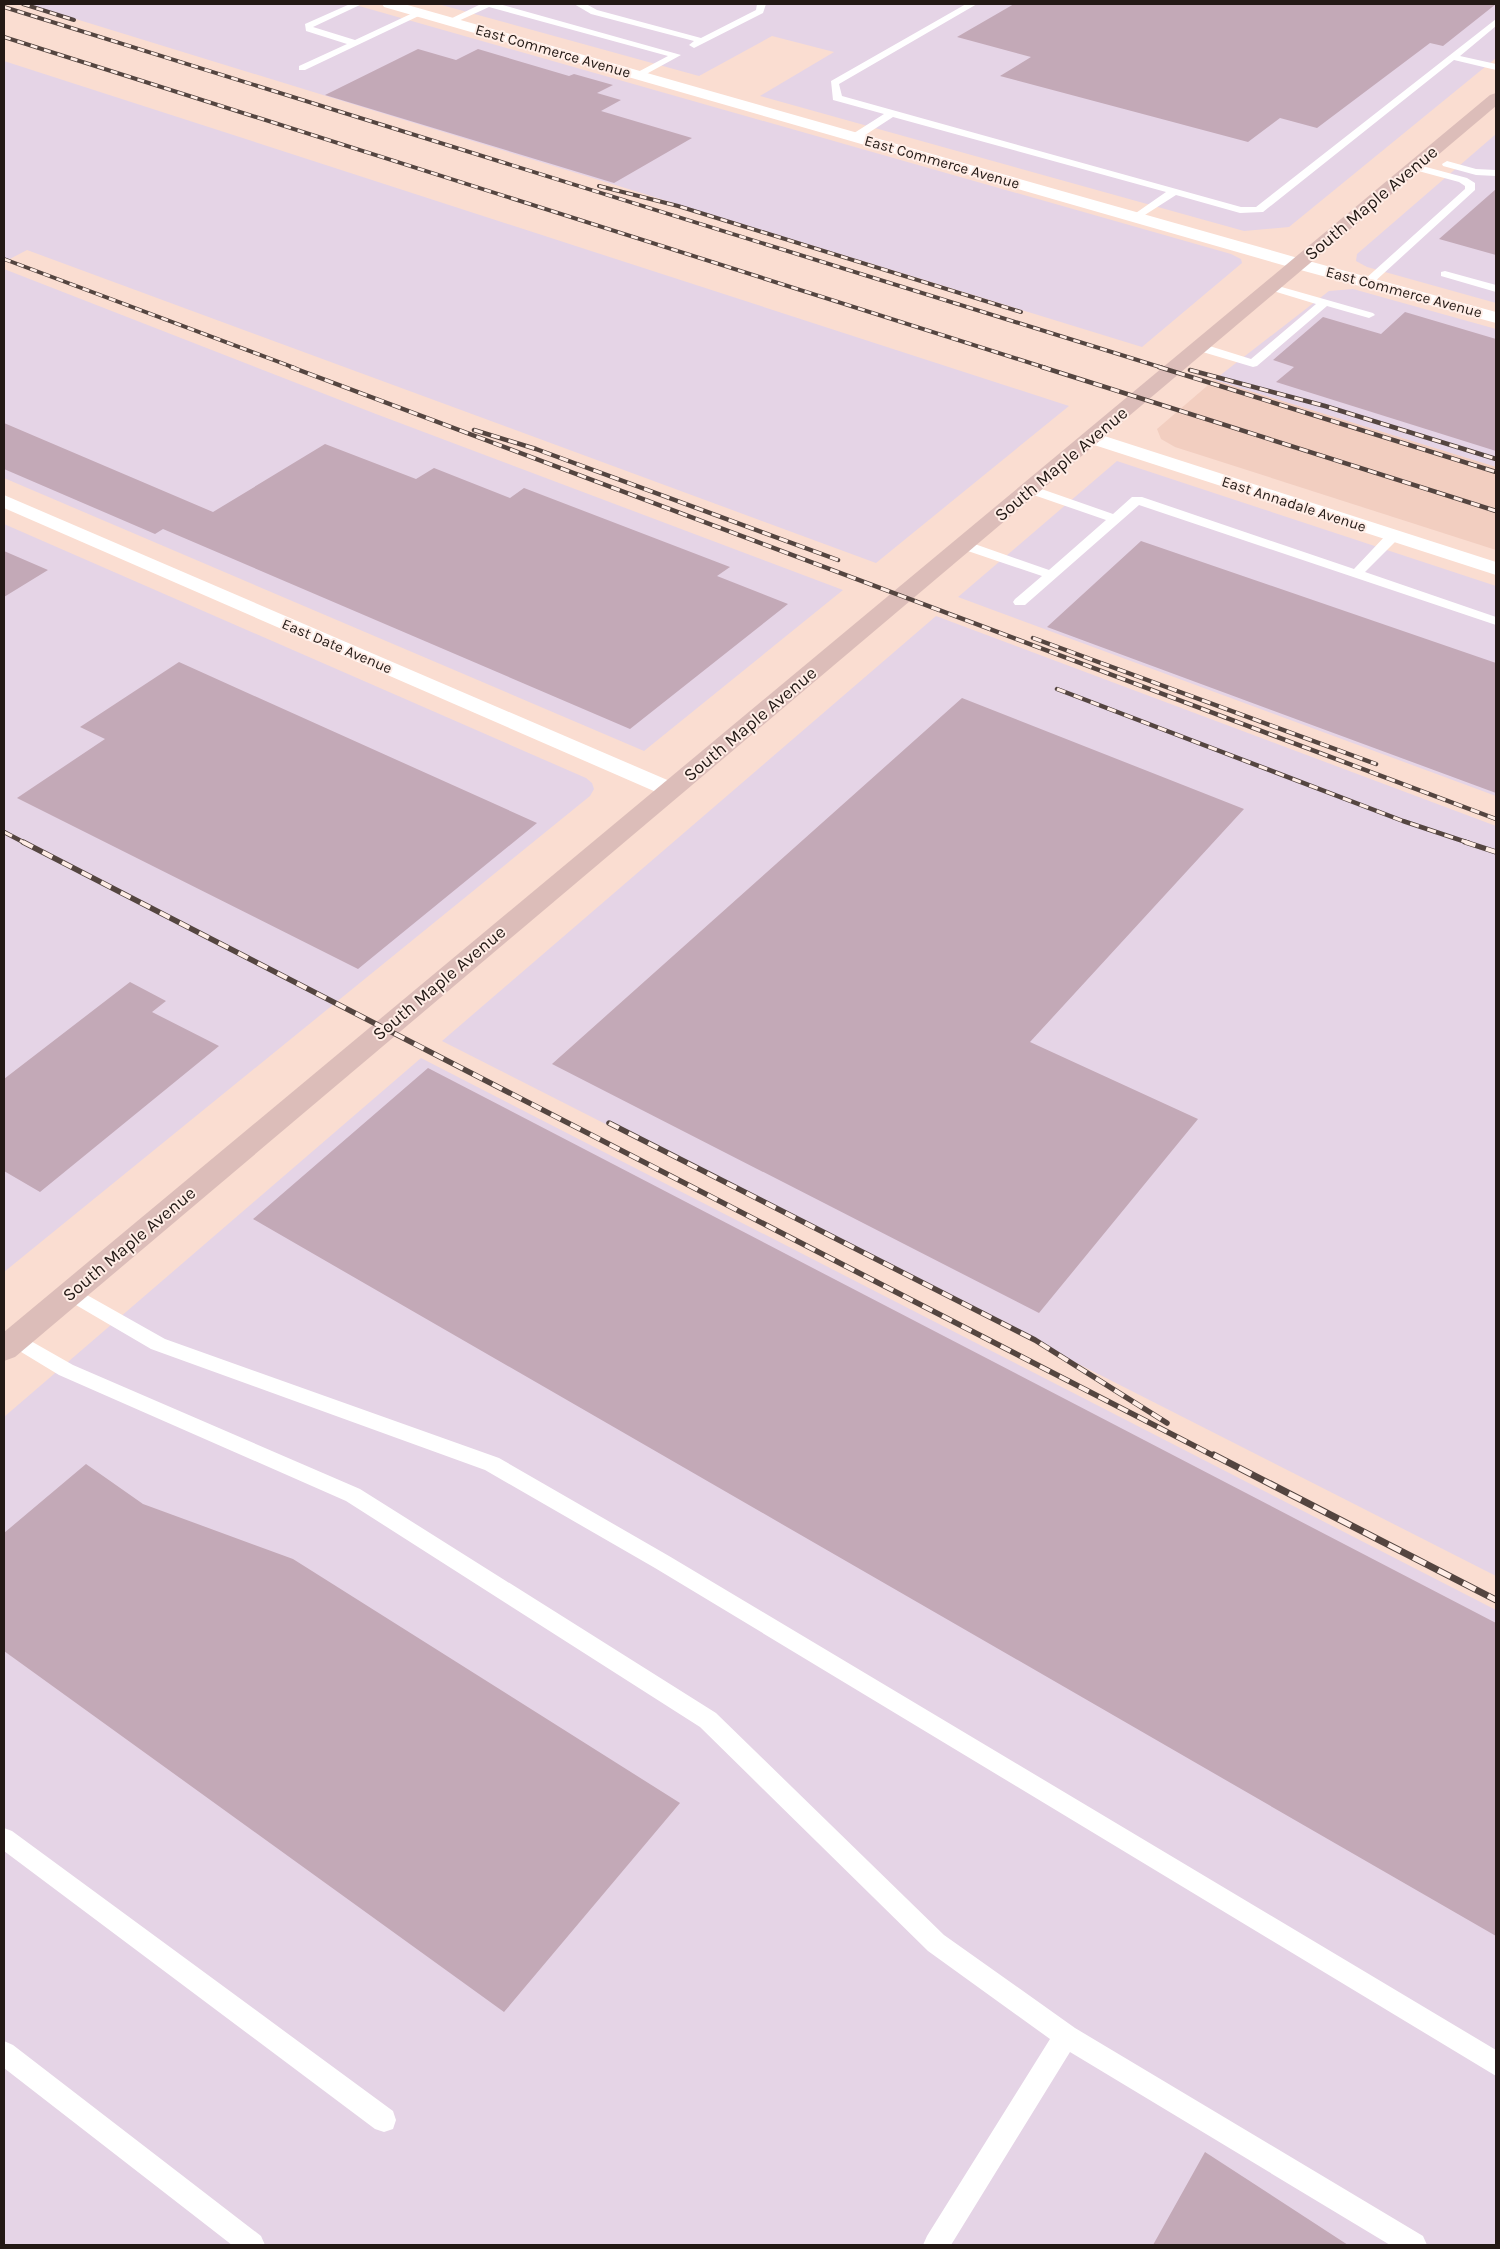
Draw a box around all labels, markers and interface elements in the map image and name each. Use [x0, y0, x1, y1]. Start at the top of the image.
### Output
street label: East Commerce Avenue [473, 20, 633, 82]
street label: East Commerce Avenue [862, 131, 1022, 193]
street label: South Maple Avenue [1300, 141, 1442, 265]
street label: East Commerce Avenue [1324, 263, 1484, 321]
street label: South Maple Avenue [990, 402, 1132, 526]
street label: East Annadale Avenue [1220, 472, 1368, 536]
street label: East Date Avenue [279, 615, 395, 677]
street label: South Maple Avenue [679, 662, 821, 786]
street label: South Maple Avenue [368, 921, 510, 1045]
street label: South Maple Avenue [58, 1182, 200, 1306]

